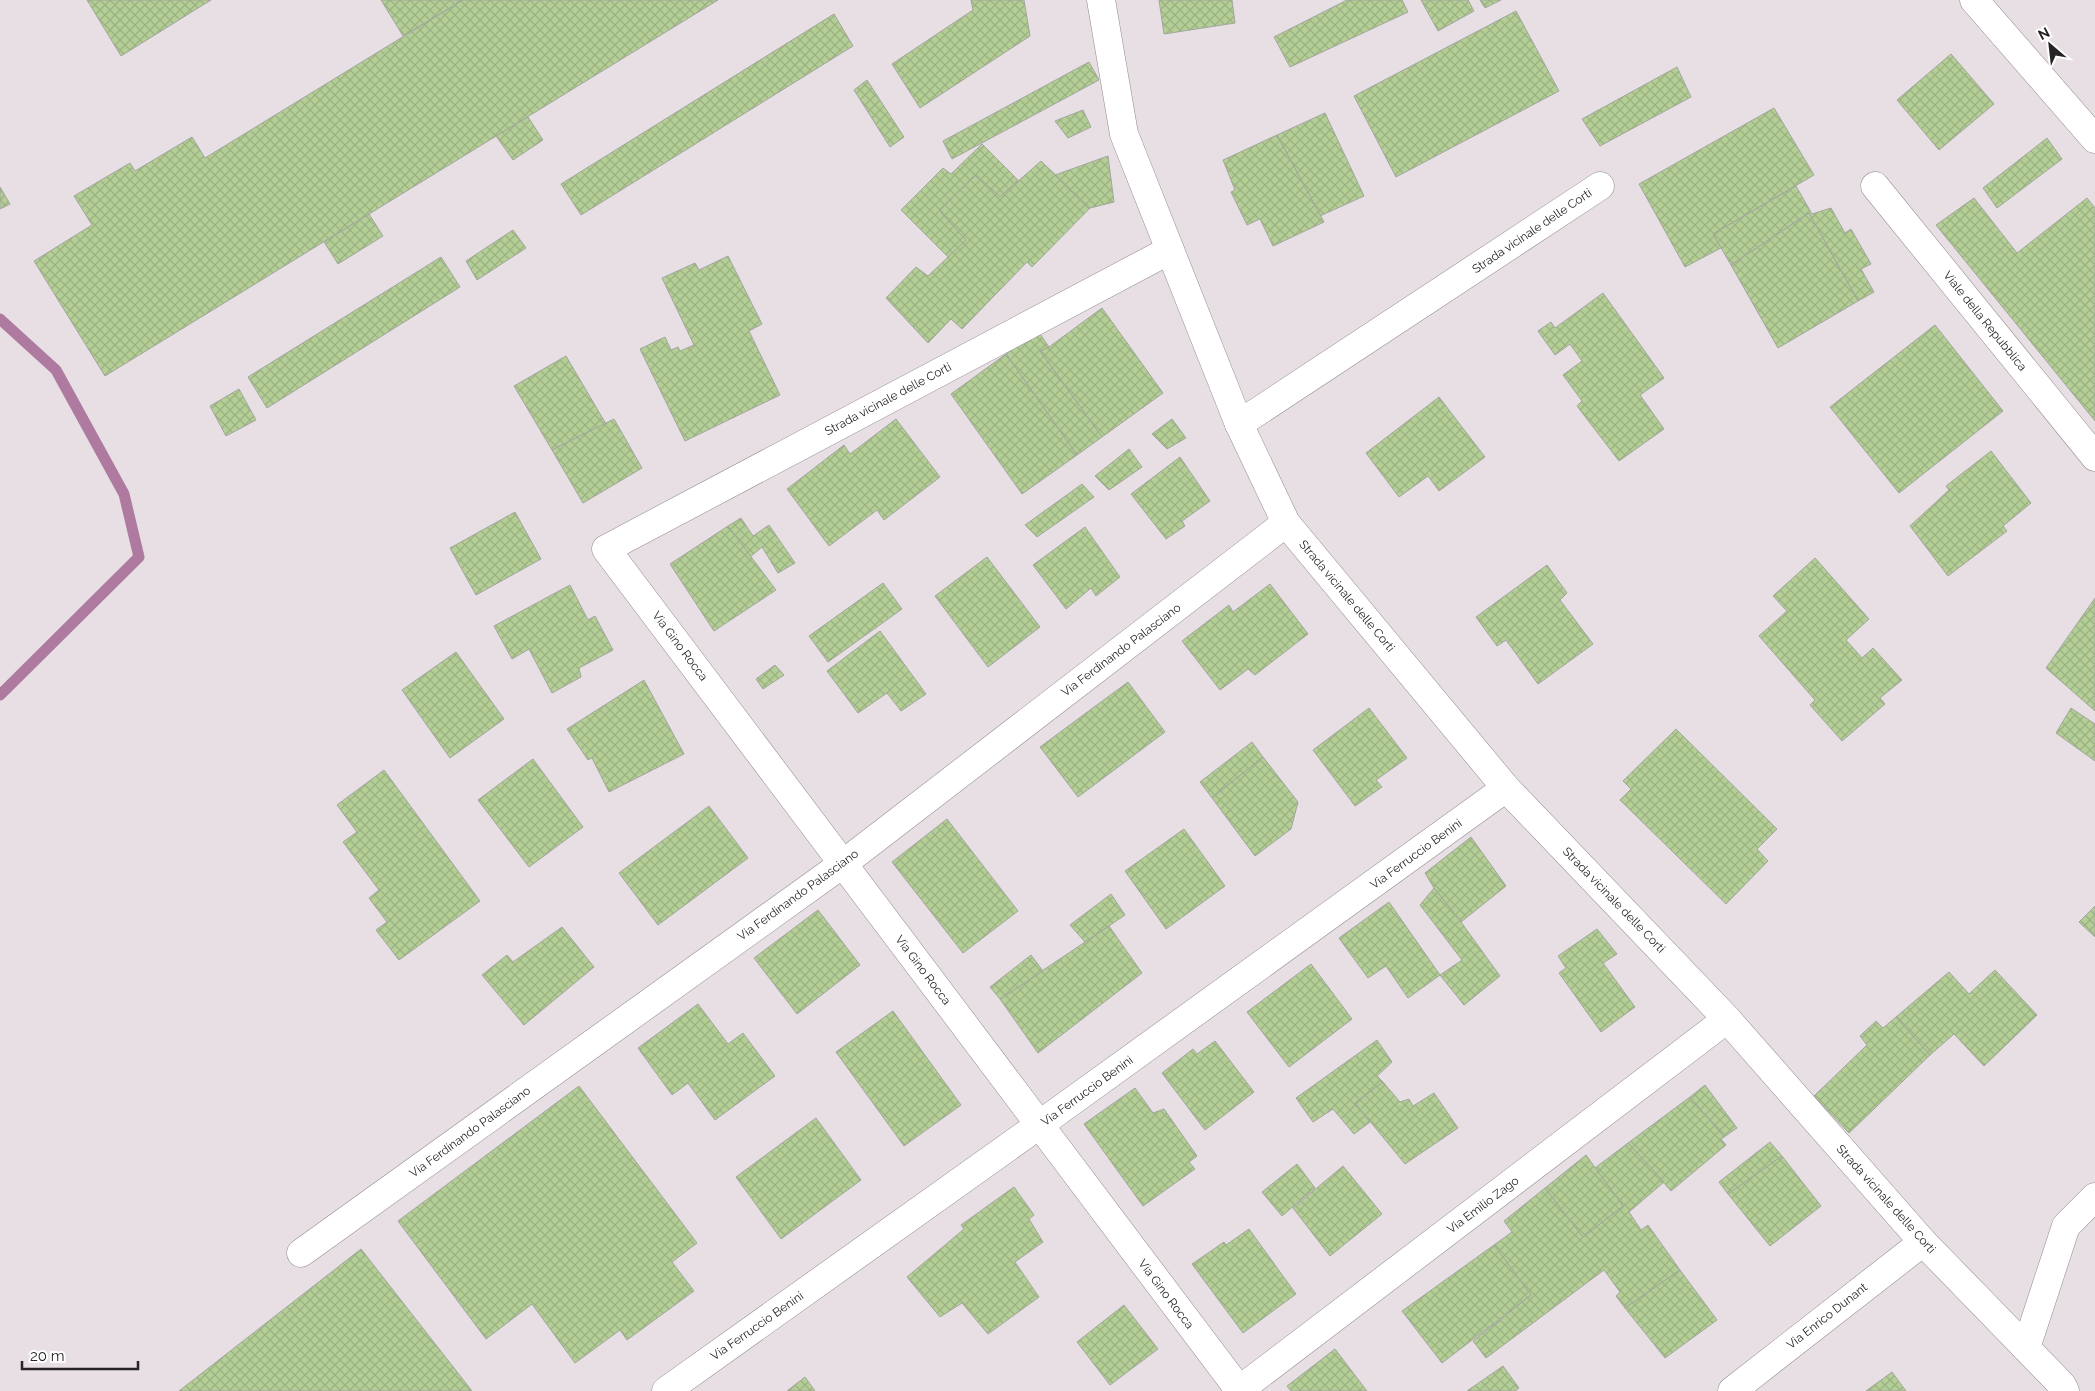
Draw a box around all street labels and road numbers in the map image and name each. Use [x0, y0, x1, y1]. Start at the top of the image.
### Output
street label: Strada vicinale delle Corti [1470, 186, 1594, 276]
street label: Viale della Repubblica [1940, 268, 2030, 374]
street label: Strada vicinale delle Corti [822, 360, 954, 438]
street label: Strada vicinale delle Corti [1296, 537, 1398, 655]
street label: Via Ferdinando Palasciano [1059, 601, 1183, 699]
street label: Via Gino Rocca [649, 609, 711, 683]
street label: Via Ferruccio Benini [1367, 816, 1465, 892]
street label: Strada vicinale delle Corti [1560, 844, 1668, 956]
street label: Via Ferdinando Palasciano [735, 846, 861, 944]
street label: Via Gino Rocca [892, 933, 954, 1007]
street label: Via Ferruccio Benini [1038, 1053, 1136, 1129]
street label: Via Ferdinando Palasciano [407, 1083, 533, 1181]
street label: Strada vicinale delle Corti [1834, 1142, 1938, 1256]
street label: Via Emilio Zago [1444, 1174, 1522, 1236]
street label: Via Gino Rocca [1135, 1257, 1197, 1331]
street label: Via Enrico Dunant [1784, 1280, 1870, 1352]
street label: Via Ferruccio Benini [708, 1289, 806, 1363]

